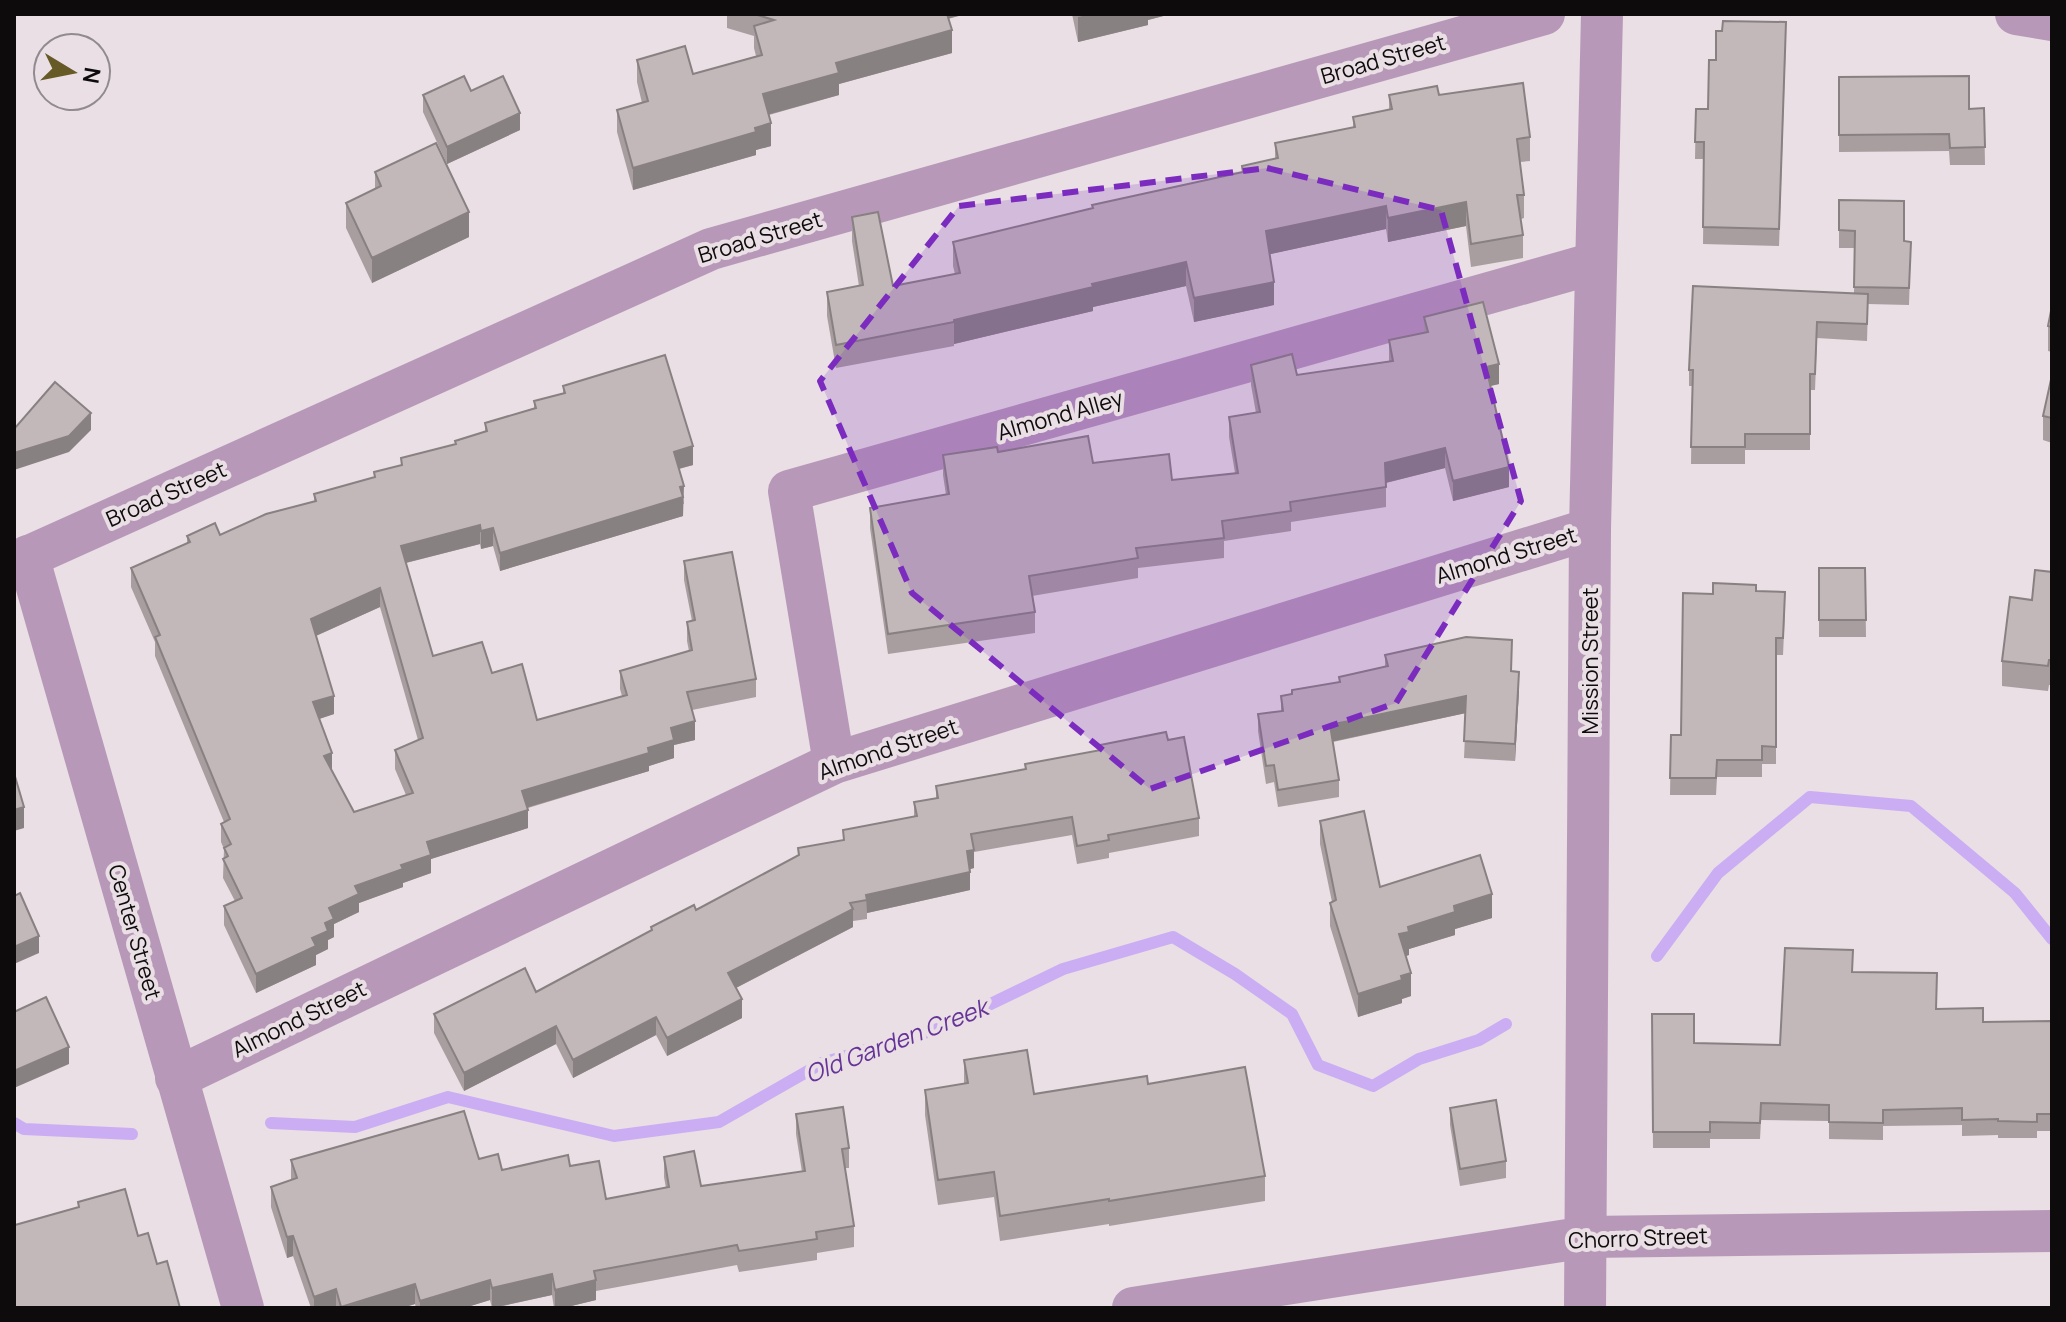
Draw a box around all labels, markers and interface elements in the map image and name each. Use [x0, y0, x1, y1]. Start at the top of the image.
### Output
street label: Broad Street [1317, 27, 1449, 91]
north arrow [32, 32, 112, 112]
text: N [76, 65, 108, 86]
street label: Broad Street [694, 204, 826, 270]
street label: Almond Alley [994, 383, 1127, 447]
street label: Broad Street [101, 454, 231, 534]
street label: Almond Street [1432, 519, 1580, 591]
street label: Mission Street [1575, 587, 1605, 734]
street label: Almond Street [814, 711, 962, 787]
street label: Center Street [101, 861, 169, 1003]
street label: Almond Street [227, 973, 371, 1064]
water label: Old Garden Creek [800, 989, 995, 1090]
street label: Chorro Street [1568, 1221, 1708, 1255]

